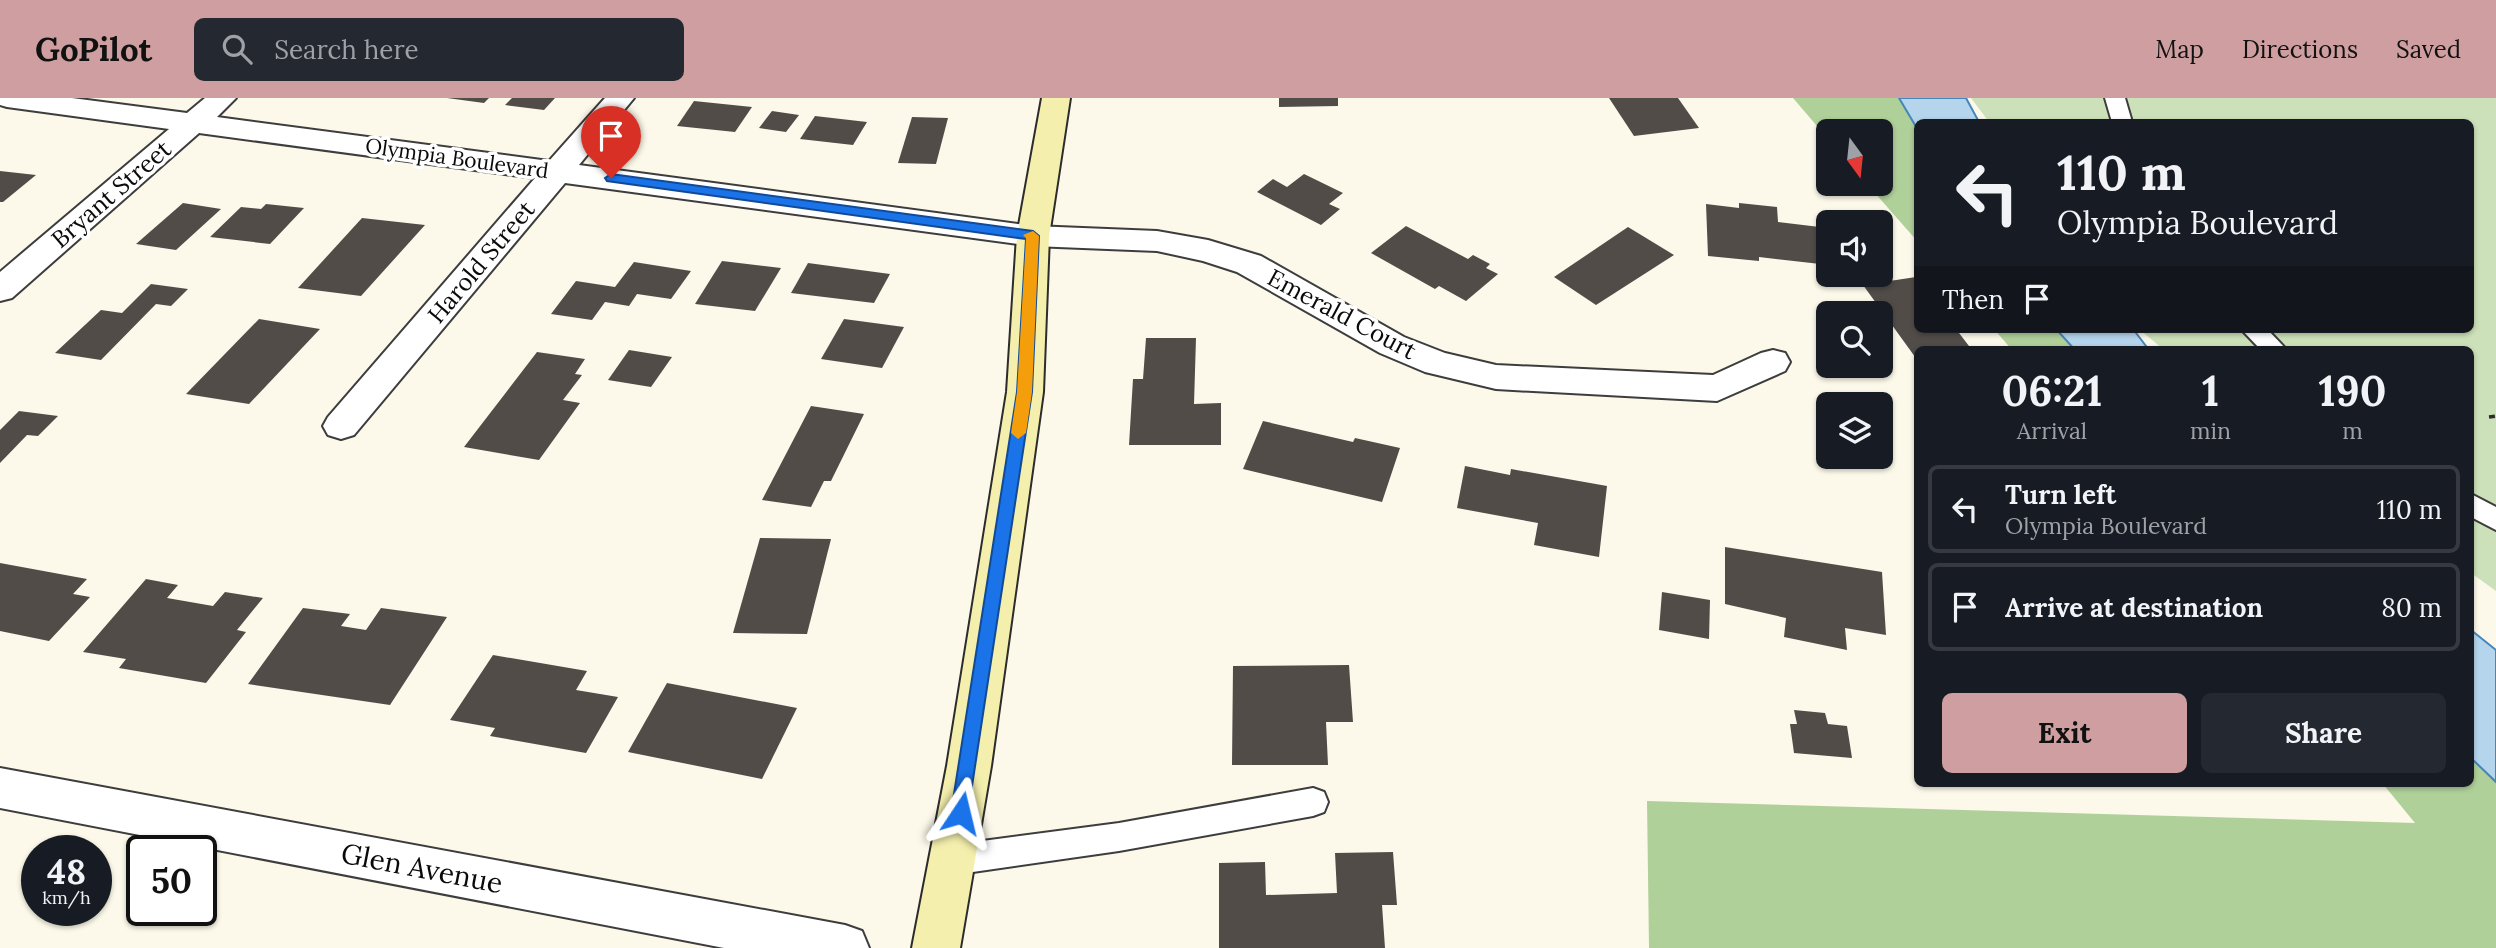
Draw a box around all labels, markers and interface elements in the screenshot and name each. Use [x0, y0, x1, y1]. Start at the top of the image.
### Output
search box [194, 18, 684, 81]
text: GoPilot [35, 28, 152, 70]
icon: search [218, 30, 256, 68]
text: Search here [274, 33, 419, 66]
text: Map [2155, 34, 2204, 65]
text: Directions [2242, 34, 2358, 65]
text: Saved [2396, 34, 2461, 65]
pin [581, 106, 641, 178]
icon: arrive [592, 117, 630, 155]
north arrow [1816, 119, 1894, 196]
map controls [1816, 119, 1893, 469]
street label: Olympia Boulevard [364, 132, 550, 184]
street label: Bryant Street [45, 133, 178, 254]
text: 110 m [2057, 141, 2186, 203]
icon: left [1942, 147, 2033, 238]
street label: Harold Street [421, 194, 542, 330]
text: Olympia Boulevard [2057, 202, 2338, 243]
button: sound [1816, 210, 1893, 287]
street label: Emerald Court [1262, 262, 1422, 367]
icon: arrive [2018, 280, 2056, 318]
text: Then [1942, 283, 2004, 316]
button: search [1816, 301, 1893, 378]
text: 06:21 [2002, 364, 2102, 418]
text: 1 [2202, 364, 2219, 418]
text: 190 [2318, 364, 2386, 418]
button: layers [1816, 392, 1893, 469]
text: Arrival [2017, 416, 2087, 445]
text: min [2190, 416, 2231, 445]
text: m [2342, 416, 2363, 445]
text: Turn left [2005, 478, 2116, 511]
icon: left [1946, 490, 1984, 528]
text: 110 m [2377, 493, 2442, 526]
text: Olympia Boulevard [2005, 511, 2207, 540]
icon: arrive [1946, 588, 1984, 626]
text: Arrive at destination [2005, 591, 2263, 624]
text: 80 m [2381, 591, 2442, 624]
button: Exit [1942, 693, 2187, 773]
button: Share [2201, 693, 2446, 773]
position arrow [924, 776, 998, 850]
speed limit sign: 50 [126, 835, 217, 926]
street label: Glen Avenue [338, 835, 506, 901]
text: 48 [47, 849, 86, 894]
text: km/h [42, 886, 91, 909]

